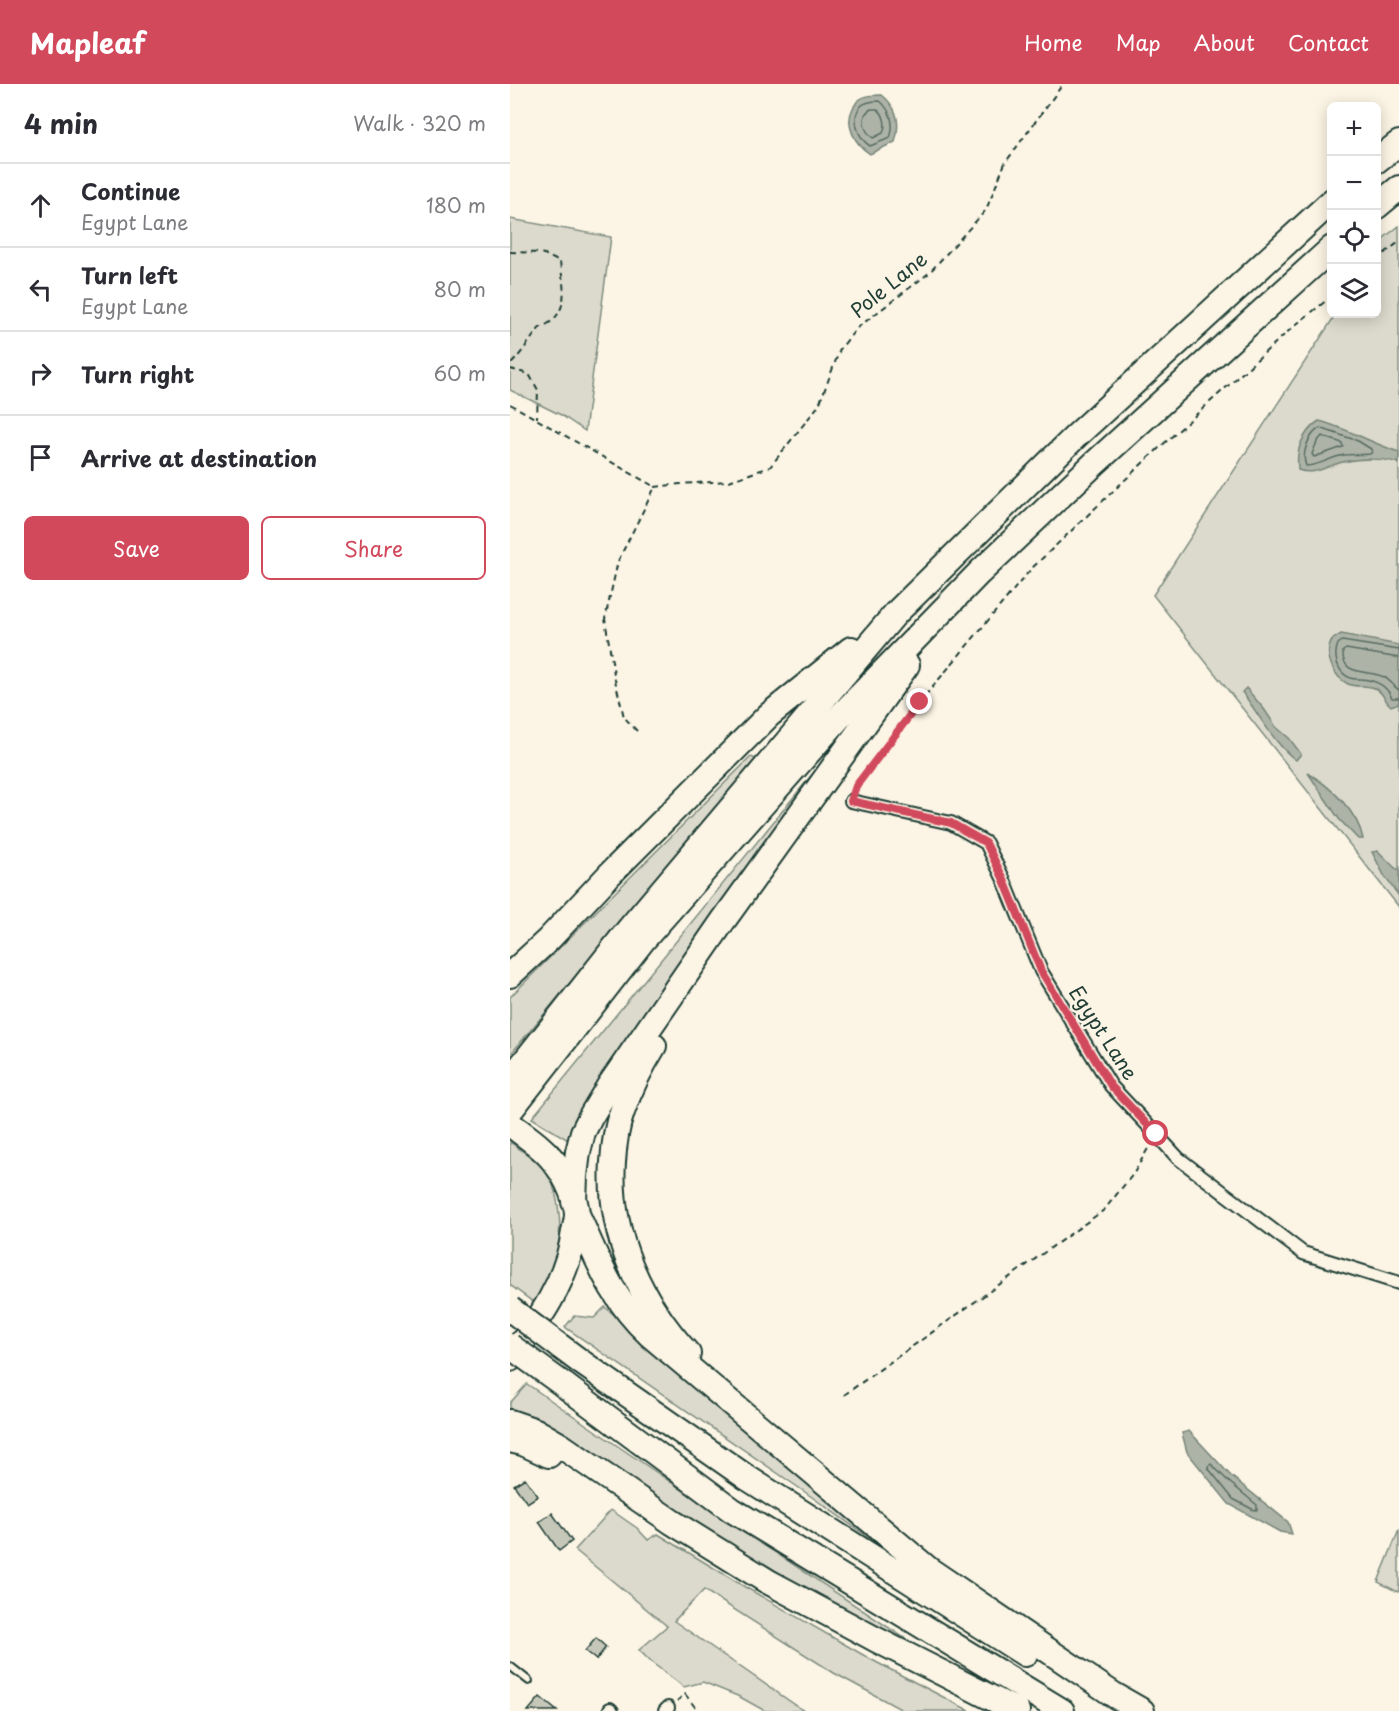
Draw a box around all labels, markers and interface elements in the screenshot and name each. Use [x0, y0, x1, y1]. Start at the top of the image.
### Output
text: Mapleaf [30, 21, 146, 64]
text: Home [1024, 26, 1083, 58]
text: Map [1116, 26, 1161, 58]
text: About [1194, 26, 1255, 58]
text: Contact [1288, 26, 1369, 58]
map controls [1327, 102, 1381, 318]
button: + [1327, 102, 1381, 156]
text: 4 min [24, 104, 98, 143]
text: Walk · 320 m [353, 108, 486, 138]
button: − [1327, 156, 1381, 210]
text: Continue [81, 174, 180, 207]
icon: ahead [24, 189, 57, 222]
text: 180 m [426, 190, 486, 220]
text: Egypt Lane [81, 207, 188, 237]
button: locate [1327, 210, 1381, 264]
street label: Pole Lane [843, 244, 933, 325]
text: Turn left [81, 258, 178, 291]
button: layers [1327, 264, 1381, 318]
icon: left [24, 273, 57, 306]
text: 80 m [434, 274, 486, 304]
text: Egypt Lane [81, 291, 188, 321]
icon: right [24, 357, 57, 390]
text: Turn right [81, 357, 194, 390]
text: 60 m [434, 358, 486, 388]
icon: arrive [24, 441, 57, 474]
text: Arrive at destination [81, 441, 317, 474]
button: Save [24, 516, 249, 580]
button: Share [261, 516, 486, 580]
route end [906, 688, 932, 714]
street label: Egypt Lane [1062, 979, 1146, 1086]
route start [1142, 1120, 1168, 1146]

